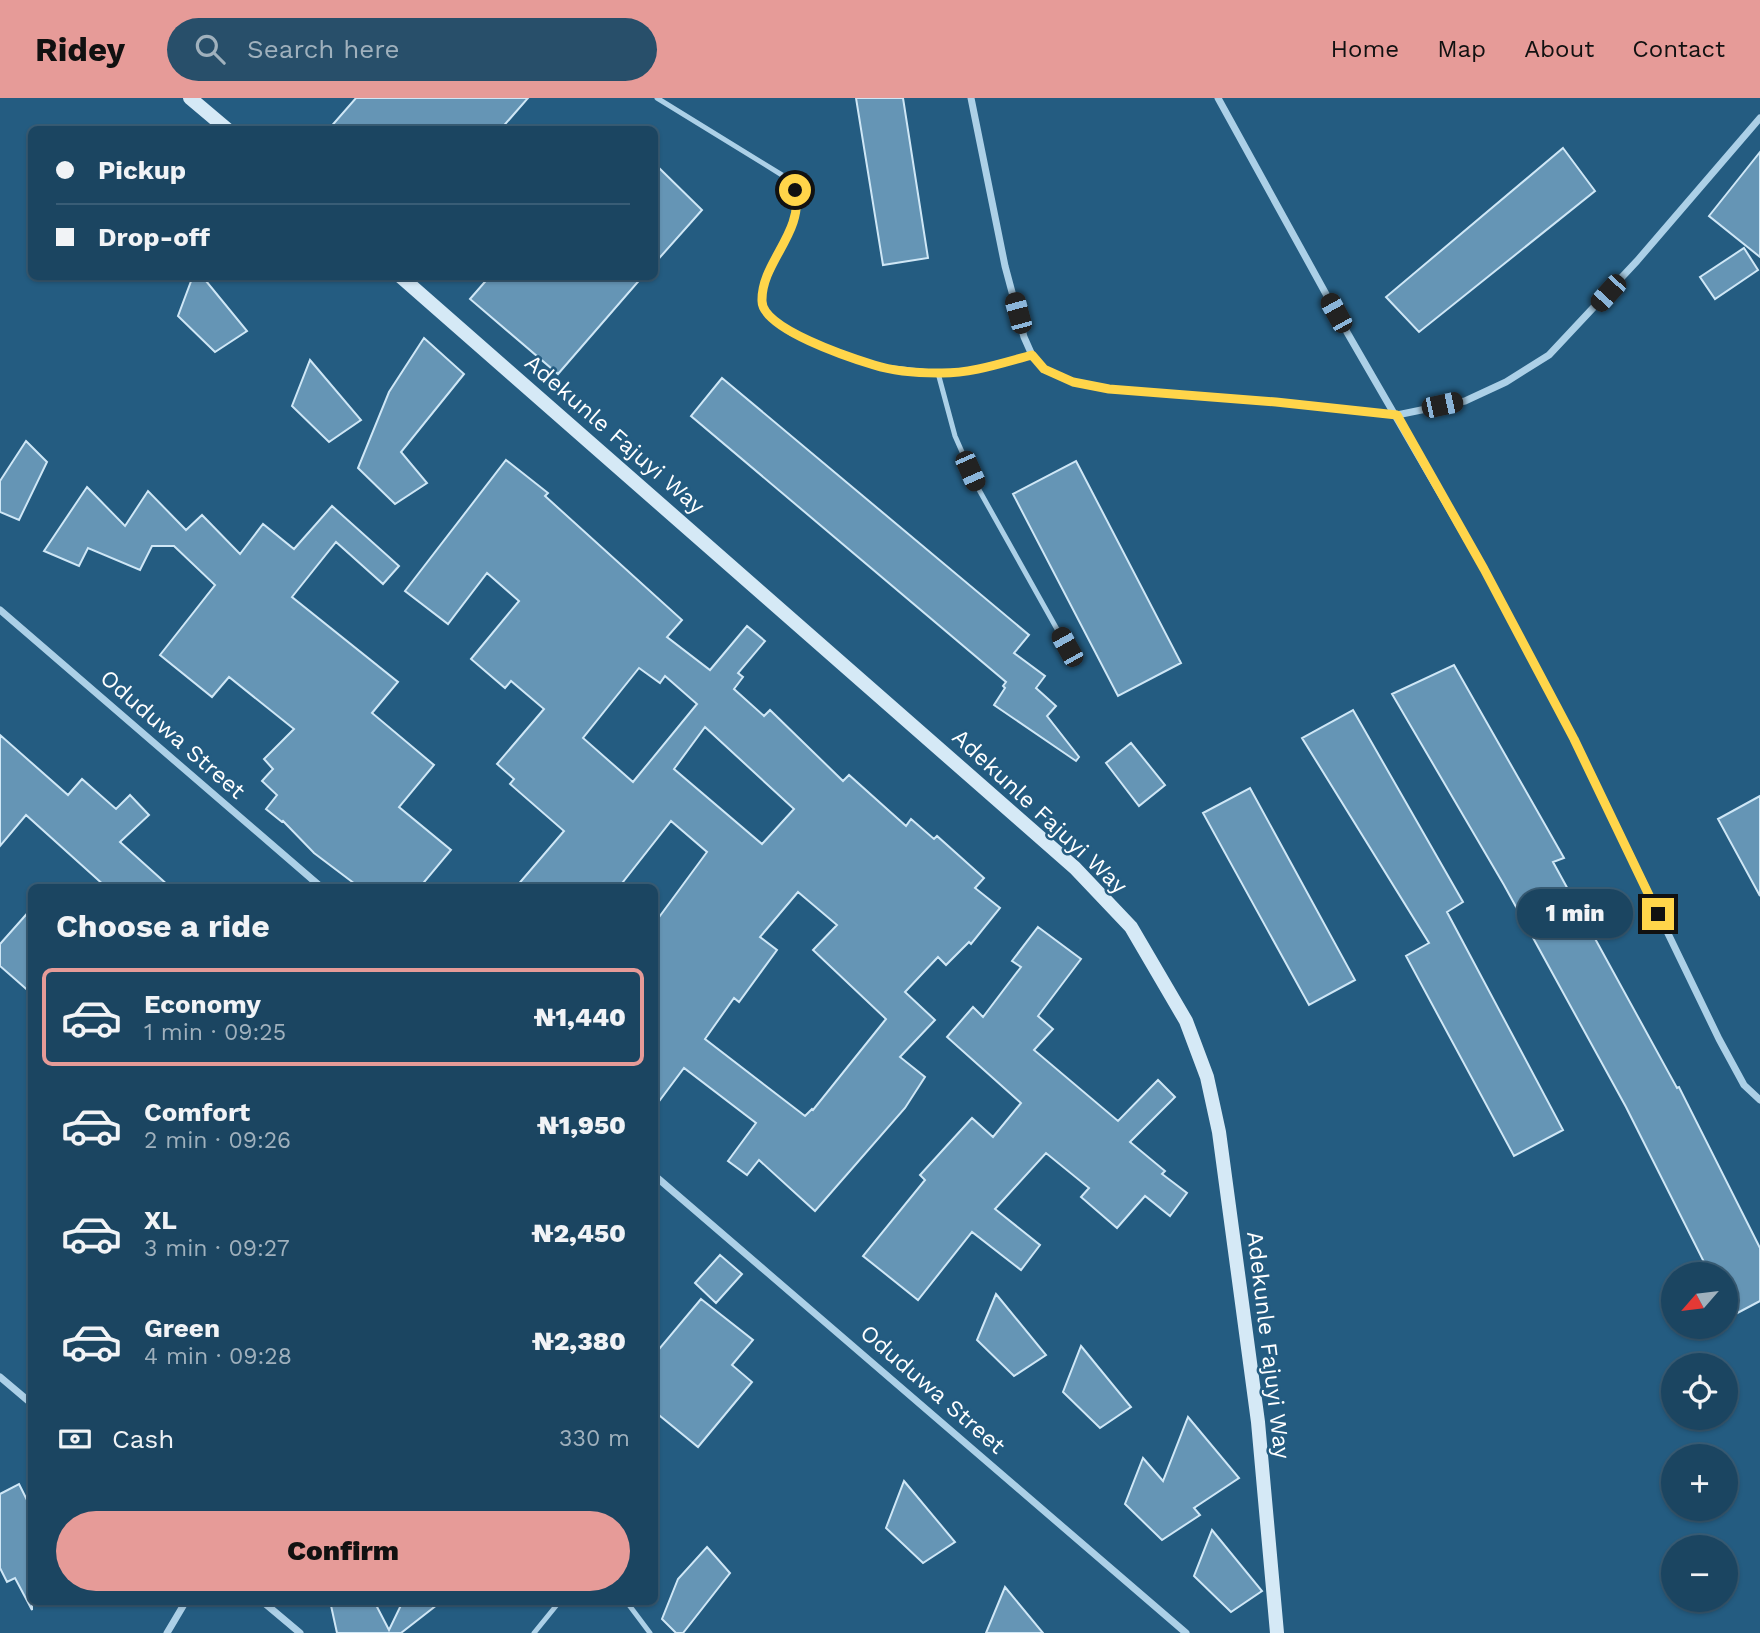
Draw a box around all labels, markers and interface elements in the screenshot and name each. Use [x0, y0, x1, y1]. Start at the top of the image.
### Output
search box [167, 18, 657, 81]
text: Ridey [35, 30, 125, 69]
icon: search [191, 30, 229, 68]
text: Search here [247, 34, 399, 64]
text: Home [1331, 35, 1399, 63]
text: Map [1437, 35, 1486, 63]
text: About [1524, 35, 1594, 63]
text: Contact [1632, 35, 1725, 63]
text: Pickup [98, 155, 186, 185]
route start [779, 174, 811, 206]
text: Drop-off [98, 222, 210, 252]
car [1587, 270, 1630, 316]
car [1003, 290, 1034, 336]
car [1317, 290, 1356, 336]
street label: Adekunle Fajuyi Way [519, 349, 710, 520]
car [1420, 390, 1465, 420]
car [952, 448, 989, 494]
car [1048, 624, 1087, 670]
street label: Oduduwa Street [95, 664, 251, 805]
street label: Adekunle Fajuyi Way [947, 723, 1133, 899]
callout: 1 min [1518, 890, 1634, 938]
route end [1642, 898, 1674, 930]
text: 1 min [1545, 900, 1605, 927]
text: Choose a ride [56, 907, 270, 945]
icon: car [60, 986, 123, 1049]
text: Economy [144, 989, 261, 1019]
text: ₦1,440 [533, 1002, 626, 1032]
text: 1 min · 09:25 [144, 1019, 286, 1046]
icon: car [60, 1094, 123, 1157]
text: Comfort [144, 1097, 250, 1127]
text: ₦1,950 [537, 1110, 626, 1140]
text: 2 min · 09:26 [144, 1127, 291, 1154]
icon: car [60, 1202, 123, 1265]
text: XL [144, 1205, 177, 1235]
text: ₦2,450 [531, 1218, 626, 1248]
street label: Adekunle Fajuyi Way [1241, 1230, 1296, 1461]
text: 3 min · 09:27 [144, 1235, 290, 1262]
north arrow [1661, 1262, 1738, 1339]
map controls [1661, 1262, 1738, 1612]
icon: car [60, 1310, 123, 1373]
text: Green [144, 1313, 220, 1343]
street label: Oduduwa Street [855, 1319, 1011, 1460]
text: ₦2,380 [532, 1326, 626, 1356]
text: 4 min · 09:28 [144, 1343, 292, 1370]
button: locate [1661, 1353, 1738, 1430]
icon: cash [56, 1420, 94, 1458]
text: Cash [112, 1424, 174, 1454]
text: 330 m [559, 1425, 630, 1452]
button: + [1661, 1444, 1738, 1521]
button: Confirm [56, 1511, 630, 1591]
button: − [1661, 1535, 1738, 1612]

